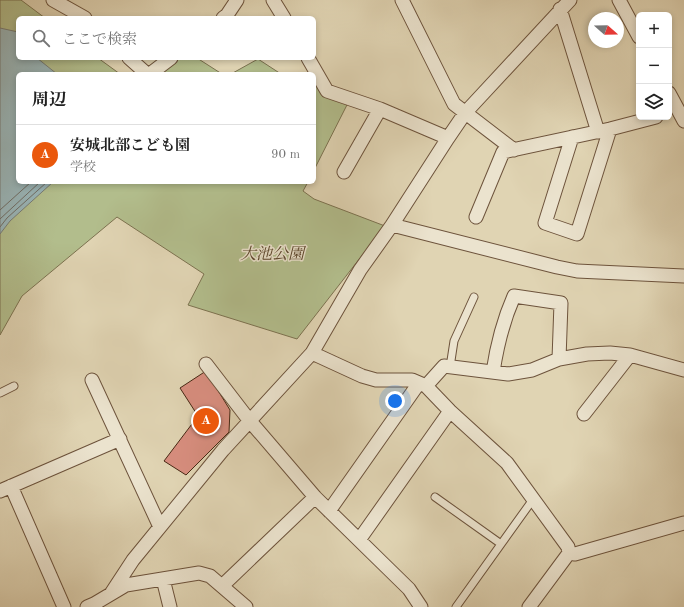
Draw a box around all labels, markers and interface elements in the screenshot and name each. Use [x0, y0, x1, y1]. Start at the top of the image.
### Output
north arrow [588, 12, 624, 48]
map controls [636, 12, 672, 120]
button: + [636, 12, 672, 48]
search box [16, 16, 316, 60]
icon: search [30, 27, 52, 49]
text: ここで検索 [62, 33, 137, 48]
button: − [636, 48, 672, 84]
button: layers [636, 84, 672, 120]
text: 周辺 [32, 92, 66, 109]
text: 安城北部こども園 [70, 139, 190, 154]
text: A [40, 148, 50, 161]
text: 90 m [271, 148, 300, 161]
text: 学校 [70, 161, 96, 174]
park label: 大池公園 [240, 245, 307, 263]
your location [385, 391, 405, 411]
pin: A [193, 406, 219, 436]

